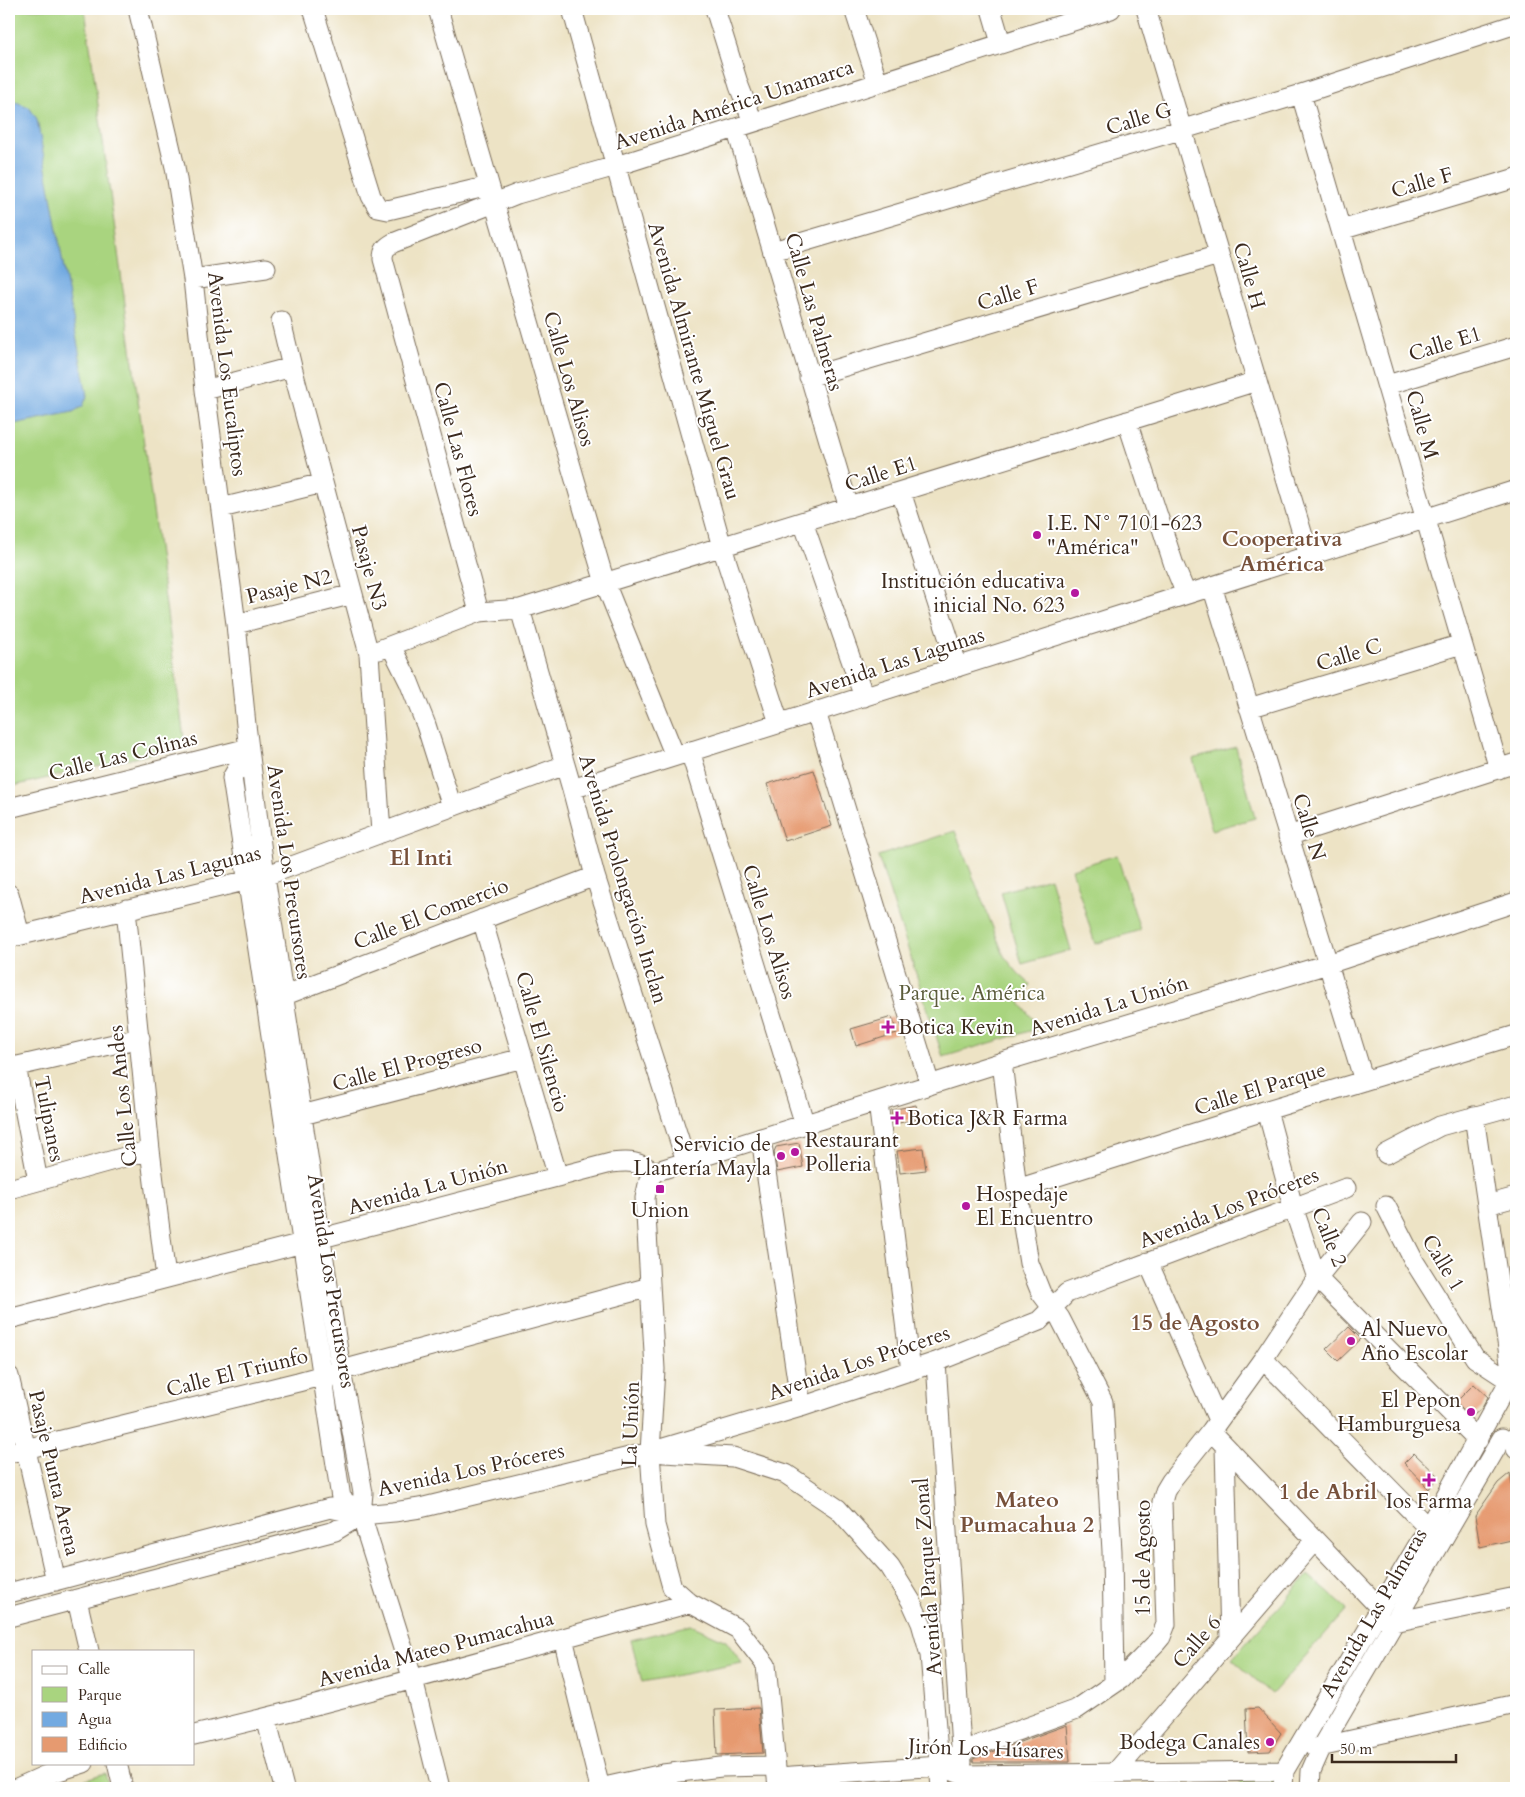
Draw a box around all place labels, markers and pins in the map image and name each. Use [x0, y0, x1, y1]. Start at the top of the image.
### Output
place label: I.E. N° 7101-623 "América" [1047, 509, 1202, 562]
marker: I.E. N° 7101-623 "América" [1031, 529, 1043, 541]
place label: Institución educativa inicial No. 623 [881, 567, 1065, 620]
marker: Institución educativa inicial No. 623 [1069, 587, 1081, 599]
place label: Botica Kevin [898, 1013, 1014, 1042]
marker: Botica Kevin [882, 1021, 894, 1033]
place label: Botica J&R Farma [907, 1104, 1068, 1133]
marker: Botica J&R Farma [891, 1112, 903, 1124]
place label: Restaurant Polleria [805, 1126, 899, 1179]
place label: Servicio de Llantería Mayla [633, 1130, 771, 1183]
marker: Restaurant Polleria [789, 1146, 801, 1158]
marker: Servicio de Llantería Mayla [775, 1150, 787, 1162]
place label: Hospedaje El Encuentro [976, 1180, 1093, 1233]
marker: Union [654, 1183, 666, 1195]
place label: Union [631, 1196, 689, 1225]
marker: Hospedaje El Encuentro [960, 1200, 972, 1212]
place label: Al Nuevo Año Escolar [1361, 1315, 1468, 1368]
marker: Al Nuevo Año Escolar [1345, 1335, 1357, 1347]
place label: El Pepon Hamburguesa [1337, 1386, 1461, 1439]
marker: El Pepon Hamburguesa [1465, 1406, 1477, 1418]
marker: Ios Farma [1423, 1474, 1435, 1486]
place label: Ios Farma [1386, 1487, 1472, 1516]
place label: Bodega Canales [1119, 1728, 1260, 1757]
marker: Bodega Canales [1264, 1736, 1276, 1748]

